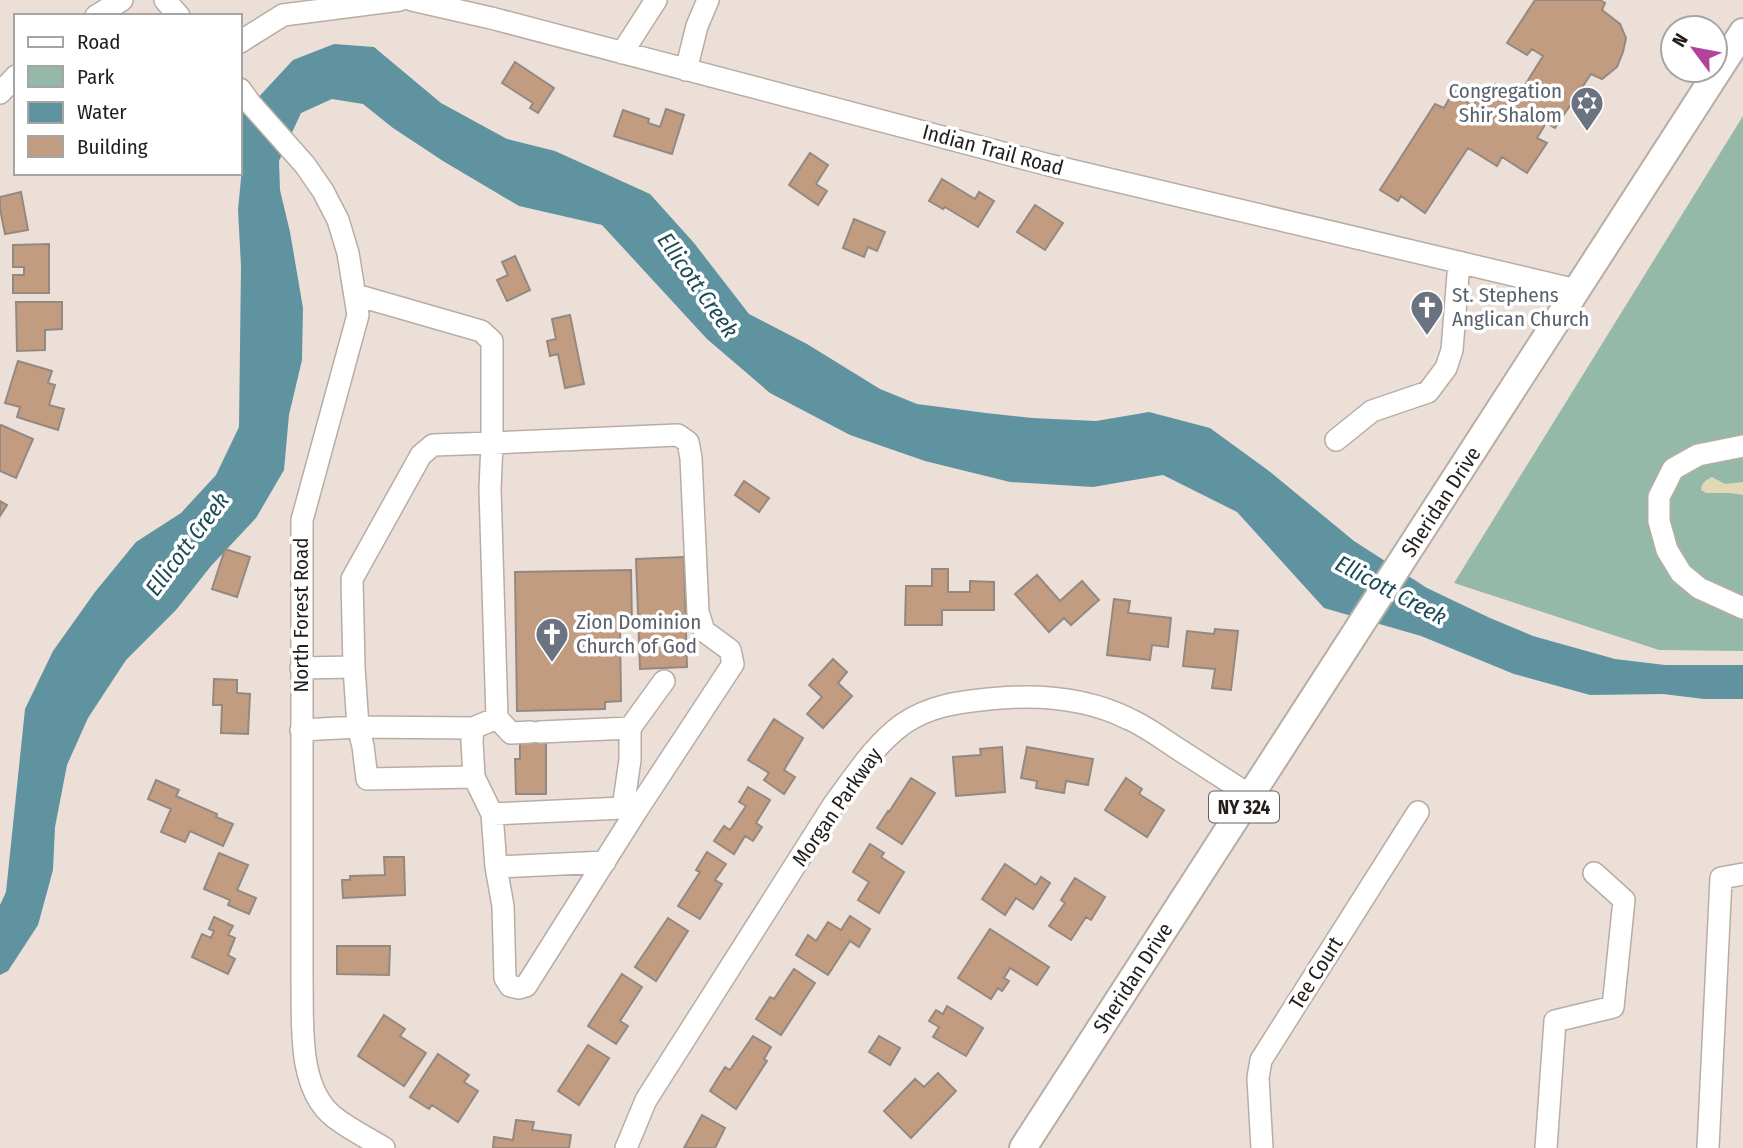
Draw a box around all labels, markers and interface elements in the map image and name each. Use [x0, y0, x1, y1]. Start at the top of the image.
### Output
legend [14, 14, 242, 175]
north arrow [1659, 14, 1729, 84]
text: Road [77, 29, 121, 55]
text: N [1667, 29, 1693, 51]
text: Park [77, 64, 115, 90]
place label: Congregation Shir Shalom [1449, 78, 1562, 128]
synagogue icon: Congregation Shir Shalom [1568, 84, 1606, 133]
text: Water [77, 99, 127, 125]
street label: Indian Trail Road [920, 119, 1066, 181]
text: Building [77, 134, 148, 160]
water label: Ellicott Creek [652, 227, 744, 343]
place label: St. Stephens Anglican Church [1452, 282, 1589, 332]
church icon: St. Stephens Anglican Church [1408, 288, 1446, 337]
street label: Sheridan Drive [1396, 442, 1486, 562]
water label: Ellicott Creek [139, 487, 235, 601]
street label: North Forest Road [288, 538, 314, 692]
water label: Ellicott Creek [1331, 549, 1451, 631]
place label: Zion Dominion Church of God [576, 609, 701, 659]
church icon: Zion Dominion Church of God [533, 615, 571, 664]
street label: Morgan Parkway [787, 742, 888, 871]
road number: NY 324 [1209, 792, 1279, 822]
street label: Sheridan Drive [1088, 918, 1178, 1038]
street label: Tee Court [1284, 932, 1348, 1014]

